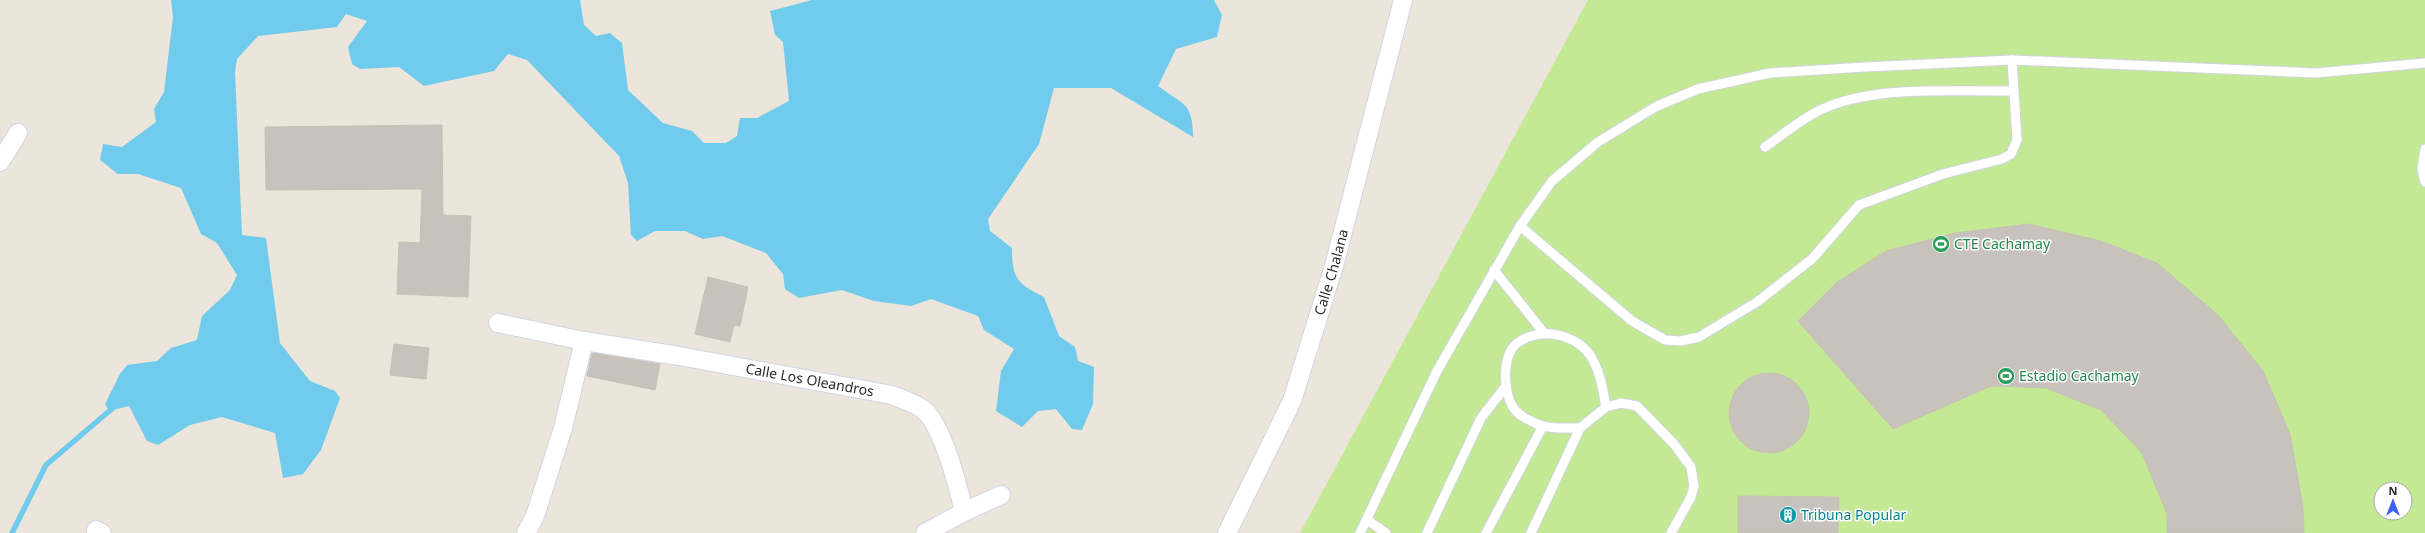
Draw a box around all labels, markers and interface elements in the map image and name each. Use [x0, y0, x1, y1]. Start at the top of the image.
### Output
street label: Calle Chalana [1309, 227, 1352, 317]
sports icon: CTE Cachamay [1931, 234, 1951, 254]
place label: CTE Cachamay [1954, 234, 2051, 253]
street label: Calle Los Oleandros [744, 358, 876, 401]
sports icon: Estadio Cachamay [1996, 366, 2016, 386]
place label: Estadio Cachamay [2019, 366, 2140, 385]
north arrow [2373, 481, 2413, 521]
text: N [2389, 483, 2397, 498]
building icon: Tribuna Popular [1778, 505, 1798, 525]
place label: Tribuna Popular [1801, 505, 1907, 524]

